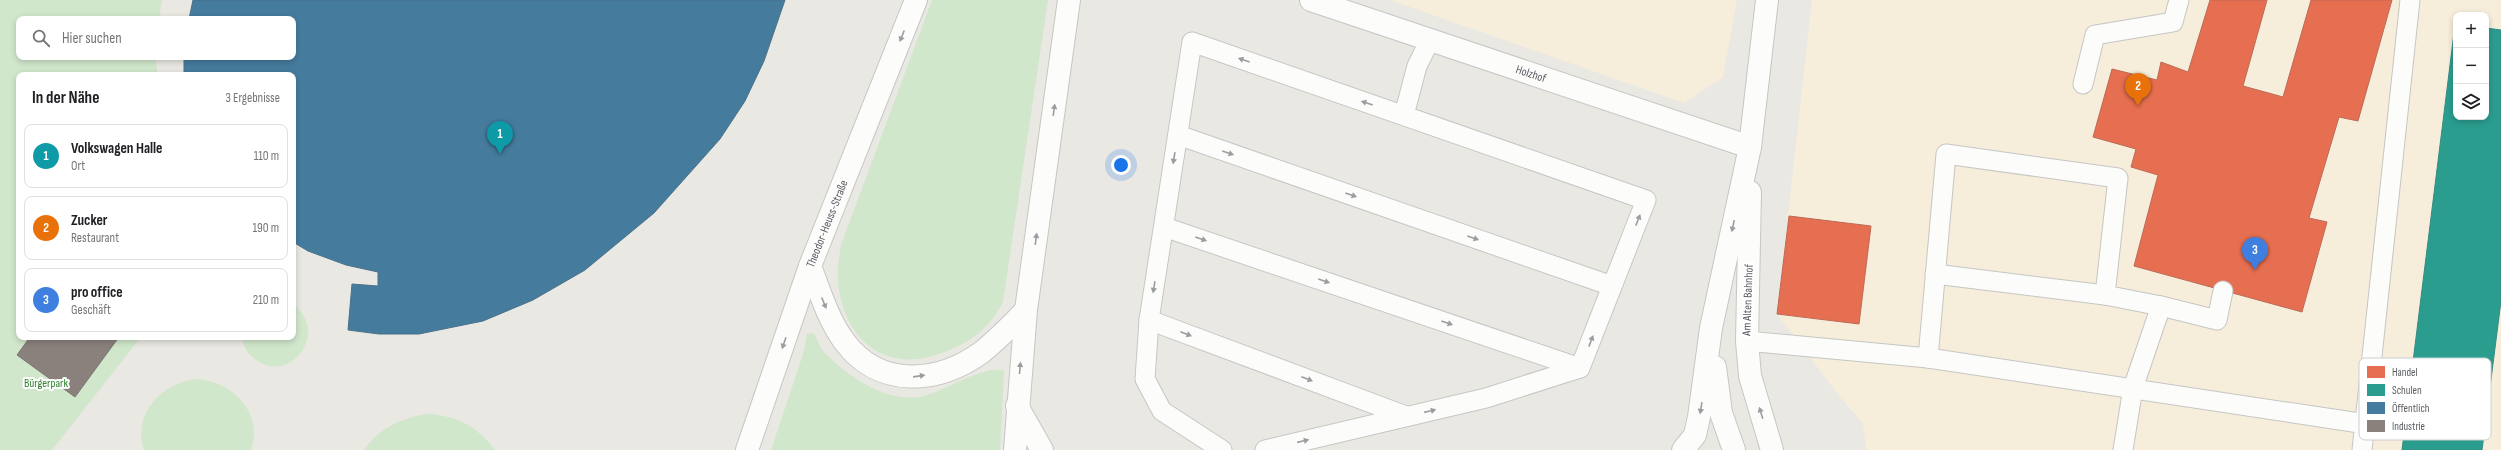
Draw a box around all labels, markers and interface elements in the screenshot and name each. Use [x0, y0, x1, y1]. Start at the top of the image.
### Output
map controls [2453, 12, 2489, 120]
button: + [2453, 12, 2489, 48]
search box [16, 16, 296, 60]
icon: search [30, 27, 52, 49]
text: Hier suchen [62, 29, 122, 48]
one-way arrow [898, 31, 904, 43]
button: − [2453, 48, 2489, 84]
one-way arrow [1238, 57, 1250, 63]
street label: Holzhof [1514, 62, 1549, 86]
pin: 2 [2125, 73, 2151, 106]
button: layers [2453, 84, 2489, 120]
text: In der Nähe [32, 88, 99, 108]
text: 3 Ergebnisse [226, 90, 280, 106]
one-way arrow [1360, 99, 1372, 105]
one-way arrow [1051, 104, 1057, 116]
pin: 1 [487, 121, 513, 154]
text: Volkswagen Halle [71, 139, 163, 158]
text: 1 [43, 148, 49, 164]
text: 110 m [254, 148, 279, 164]
one-way arrow [1222, 150, 1234, 156]
one-way arrow [1171, 152, 1177, 164]
your location [1111, 155, 1131, 175]
text: Ort [71, 158, 85, 174]
street label: Theodor-Heuss-Straße [803, 178, 851, 270]
one-way arrow [1345, 193, 1357, 199]
text: Zucker [71, 211, 107, 230]
one-way arrow [1636, 213, 1642, 225]
text: 2 [43, 220, 49, 236]
text: 190 m [252, 220, 279, 236]
one-way arrow [1730, 220, 1736, 233]
text: Restaurant [71, 230, 119, 246]
one-way arrow [1033, 232, 1039, 245]
one-way arrow [1468, 235, 1480, 241]
one-way arrow [1195, 237, 1207, 243]
pin: 3 [2242, 237, 2268, 270]
street label: Am Alten Bahnhof [1739, 263, 1757, 337]
one-way arrow [1318, 278, 1330, 284]
one-way arrow [1151, 280, 1157, 293]
text: pro office [71, 283, 123, 302]
text: 3 [43, 292, 49, 308]
text: 210 m [253, 292, 279, 308]
one-way arrow [822, 297, 828, 309]
text: Geschäft [71, 302, 111, 318]
one-way arrow [1441, 320, 1453, 326]
one-way arrow [1180, 331, 1192, 337]
one-way arrow [1588, 335, 1594, 347]
one-way arrow [781, 337, 787, 349]
legend [2359, 358, 2491, 440]
one-way arrow [1017, 362, 1024, 374]
text: Handel [2392, 366, 2418, 379]
one-way arrow [913, 373, 925, 379]
park label: Bürgerpark [24, 376, 68, 391]
one-way arrow [1302, 377, 1314, 383]
text: Schulen [2392, 384, 2422, 397]
one-way arrow [1698, 402, 1704, 414]
text: Öffentlich [2392, 402, 2430, 415]
one-way arrow [1758, 406, 1764, 418]
one-way arrow [1424, 408, 1436, 414]
text: Industrie [2392, 420, 2425, 433]
one-way arrow [1297, 438, 1309, 444]

